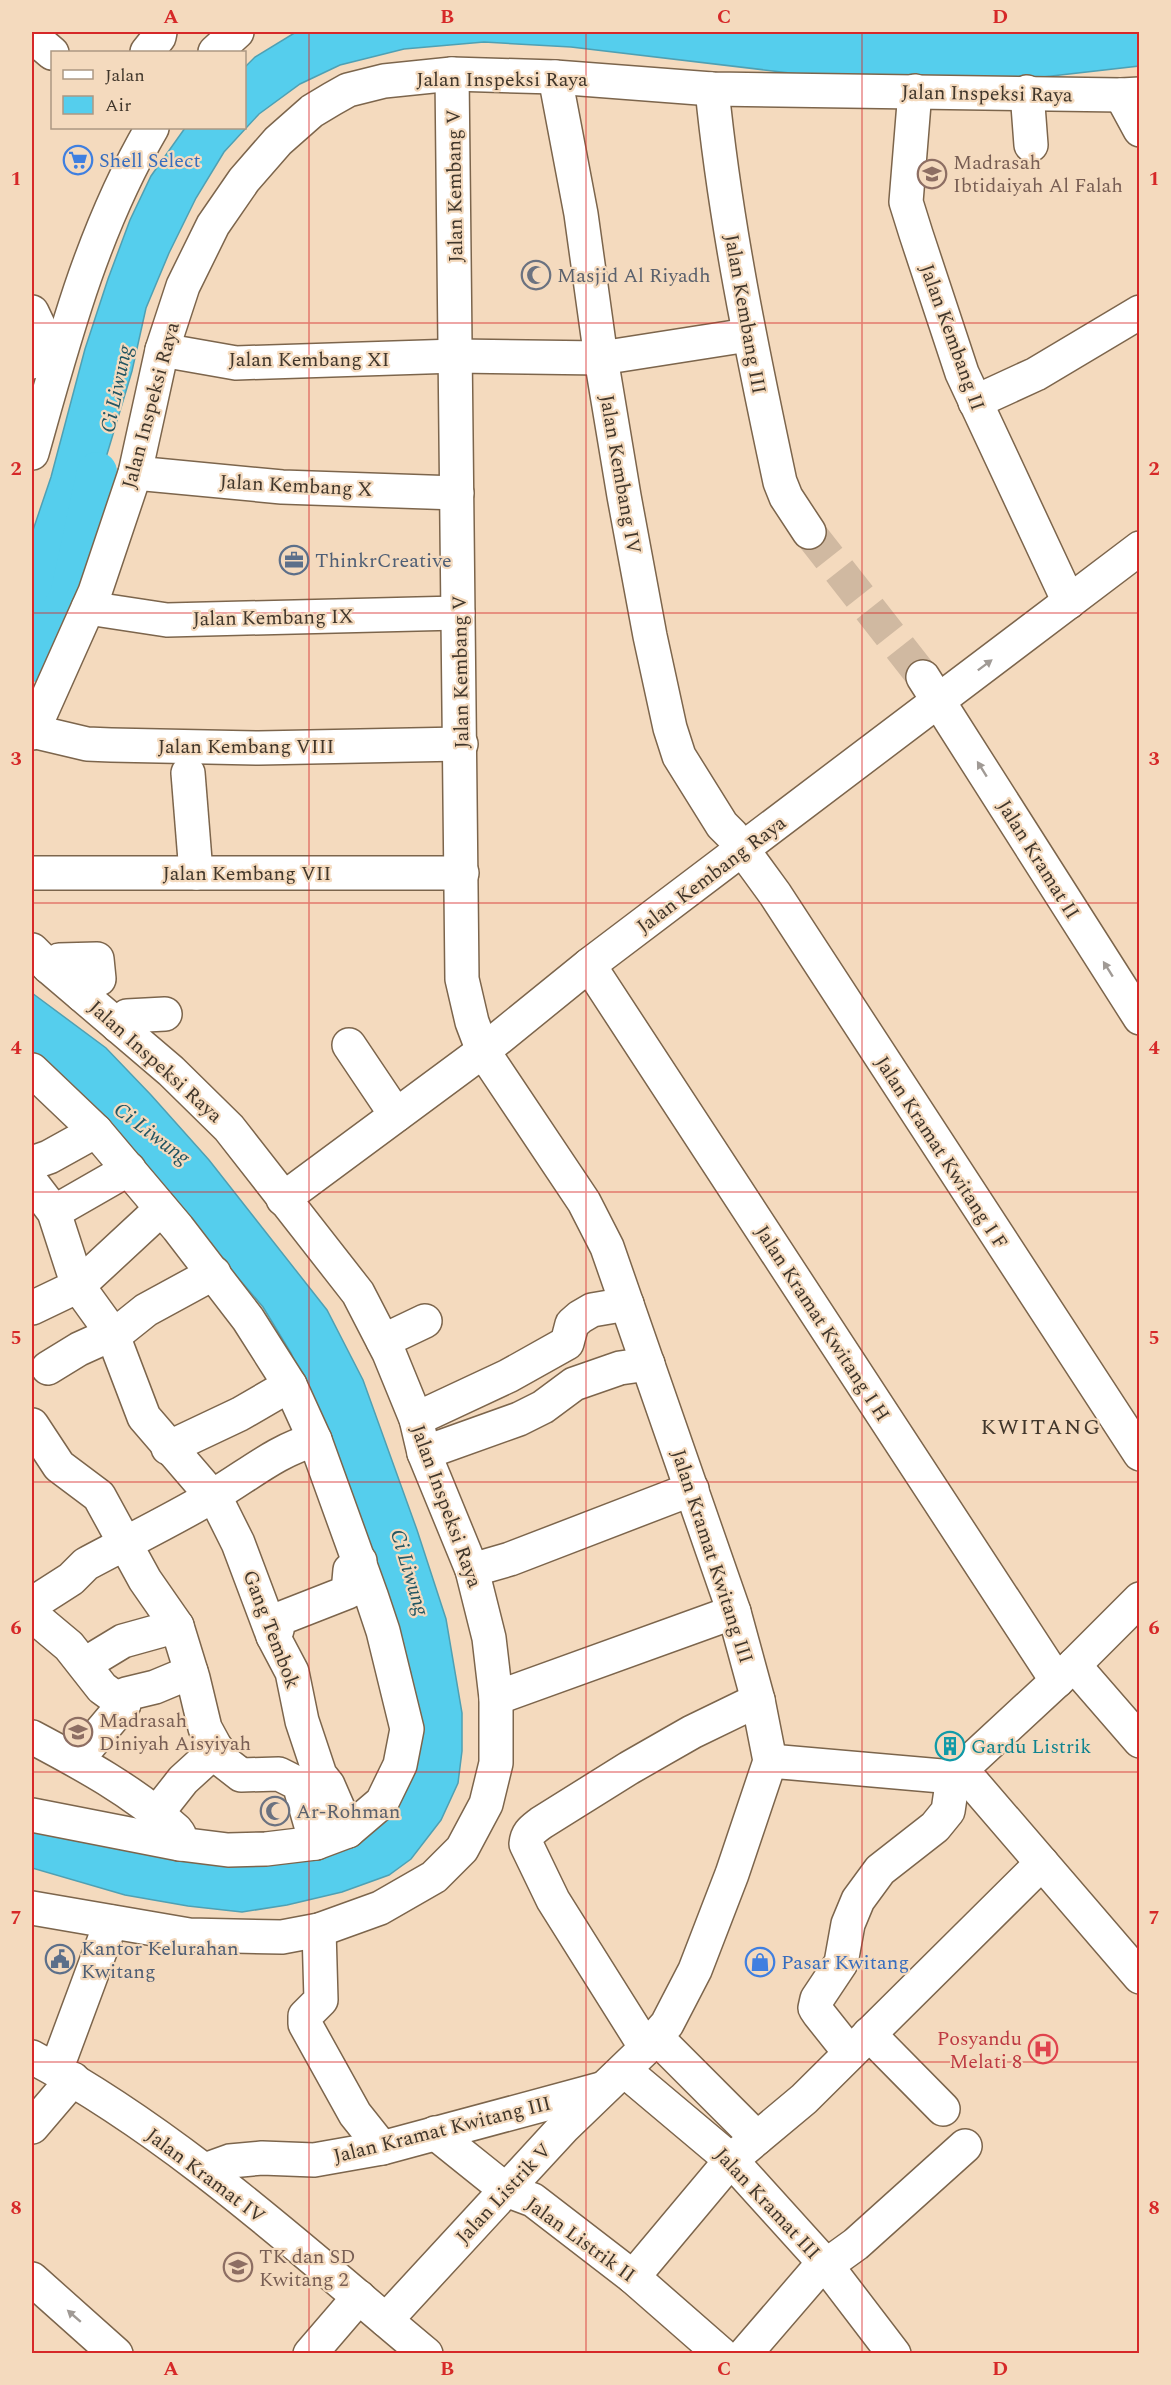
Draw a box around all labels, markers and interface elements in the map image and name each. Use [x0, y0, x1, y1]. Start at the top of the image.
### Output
text: A [163, 2, 179, 32]
text: B [440, 2, 454, 32]
text: C [717, 2, 731, 32]
text: D [992, 2, 1008, 32]
legend [51, 51, 246, 129]
text: Jalan [105, 62, 145, 89]
street label: Jalan Inspeksi Raya [416, 65, 588, 95]
street label: Jalan Inspeksi Raya [901, 78, 1073, 110]
text: Air [105, 92, 131, 119]
street label: Jalan Kembang V [439, 109, 471, 263]
supermarket icon: Shell Select [62, 144, 94, 176]
place label: Shell Select [99, 146, 201, 176]
place label: Madrasah Ibtidaiyah Al Falah [953, 148, 1123, 201]
school or university icon: Madrasah Ibtidaiyah Al Falah [916, 158, 948, 190]
text: 1 [10, 164, 22, 194]
text: 1 [1148, 164, 1160, 194]
street label: Jalan Kembang III [716, 232, 774, 396]
mosque icon: Masjid Al Riyadh [520, 259, 552, 291]
street label: Jalan Kembang II [912, 260, 992, 415]
place label: Masjid Al Riyadh [557, 261, 711, 291]
street label: Jalan Inspeksi Raya [114, 318, 188, 492]
water label: Ci Liwung [92, 342, 142, 436]
street label: Jalan Kembang XI [229, 345, 389, 375]
street label: Jalan Kembang IV [591, 392, 649, 556]
text: 2 [10, 454, 22, 484]
text: 2 [1148, 454, 1160, 484]
street label: Jalan Kembang X [219, 467, 373, 505]
office icon: ThinkrCreative [278, 544, 310, 576]
place label: ThinkrCreative [315, 546, 452, 576]
street label: Jalan Kembang V [445, 595, 477, 749]
street label: Jalan Kembang IX [192, 602, 354, 634]
one-way arrow [977, 659, 993, 671]
street label: Jalan Kembang VIII [158, 732, 334, 762]
text: 3 [10, 744, 22, 774]
text: 3 [1148, 744, 1160, 774]
one-way arrow [976, 760, 987, 777]
street label: Jalan Kramat II [989, 794, 1087, 925]
street label: Jalan Kembang Raya [630, 808, 793, 941]
street label: Jalan Kembang VII [163, 859, 331, 889]
one-way arrow [1103, 961, 1114, 977]
street label: Jalan Inspeksi Raya [82, 993, 229, 1130]
text: 4 [10, 1033, 22, 1063]
text: 4 [1148, 1033, 1160, 1063]
street label: Jalan Kramat Kwitang I F [867, 1050, 1015, 1255]
water label: Ci Liwung [106, 1094, 197, 1174]
street label: Jalan Kramat Kwitang I H [747, 1219, 897, 1428]
text: 5 [10, 1323, 22, 1353]
text: 5 [1148, 1323, 1160, 1353]
district label: KWITANG [980, 1411, 1102, 1444]
street label: Jalan Inspeksi Raya [403, 1421, 490, 1592]
street label: Jalan Kramat Kwitang III [663, 1445, 761, 1667]
water label: Ci Liwung [381, 1525, 437, 1620]
street label: Gang Tembok [235, 1566, 307, 1693]
text: 6 [10, 1613, 22, 1643]
text: 6 [1148, 1613, 1160, 1643]
place label: Madrasah Diniyah Aisyiyah [99, 1706, 251, 1759]
school or university icon: Madrasah Diniyah Aisyiyah [62, 1716, 94, 1748]
building icon: Gardu Listrik [934, 1730, 966, 1762]
place label: Gardu Listrik [971, 1732, 1091, 1762]
mosque icon: Ar-Rohman [259, 1795, 291, 1827]
place label: Ar-Rohman [296, 1797, 400, 1827]
text: 7 [10, 1903, 22, 1933]
text: 7 [1148, 1903, 1160, 1933]
place label: Kantor Kelurahan Kwitang [81, 1934, 239, 1987]
public building icon: Kantor Kelurahan Kwitang [44, 1943, 76, 1975]
shop icon: Pasar Kwitang [744, 1946, 776, 1978]
place label: Pasar Kwitang [781, 1948, 909, 1978]
place label: Posyandu Melati 8 [937, 2024, 1022, 2077]
hospital icon: Posyandu Melati 8 [1027, 2033, 1059, 2065]
street label: Jalan Kramat Kwitang III [330, 2088, 554, 2172]
street label: Jalan Kramat IV [139, 2121, 272, 2231]
street label: Jalan Listrik V [449, 2136, 559, 2251]
street label: Jalan Kramat III [707, 2141, 827, 2267]
street label: Jalan Listrik II [519, 2190, 642, 2290]
text: 8 [10, 2193, 22, 2223]
text: 8 [1148, 2193, 1160, 2223]
place label: TK dan SD Kwitang 2 [259, 2242, 356, 2295]
school or university icon: TK dan SD Kwitang 2 [222, 2251, 254, 2283]
one-way arrow [67, 2310, 82, 2323]
text: A [163, 2354, 179, 2384]
text: B [440, 2354, 454, 2384]
text: C [717, 2354, 731, 2384]
text: D [992, 2354, 1008, 2384]

